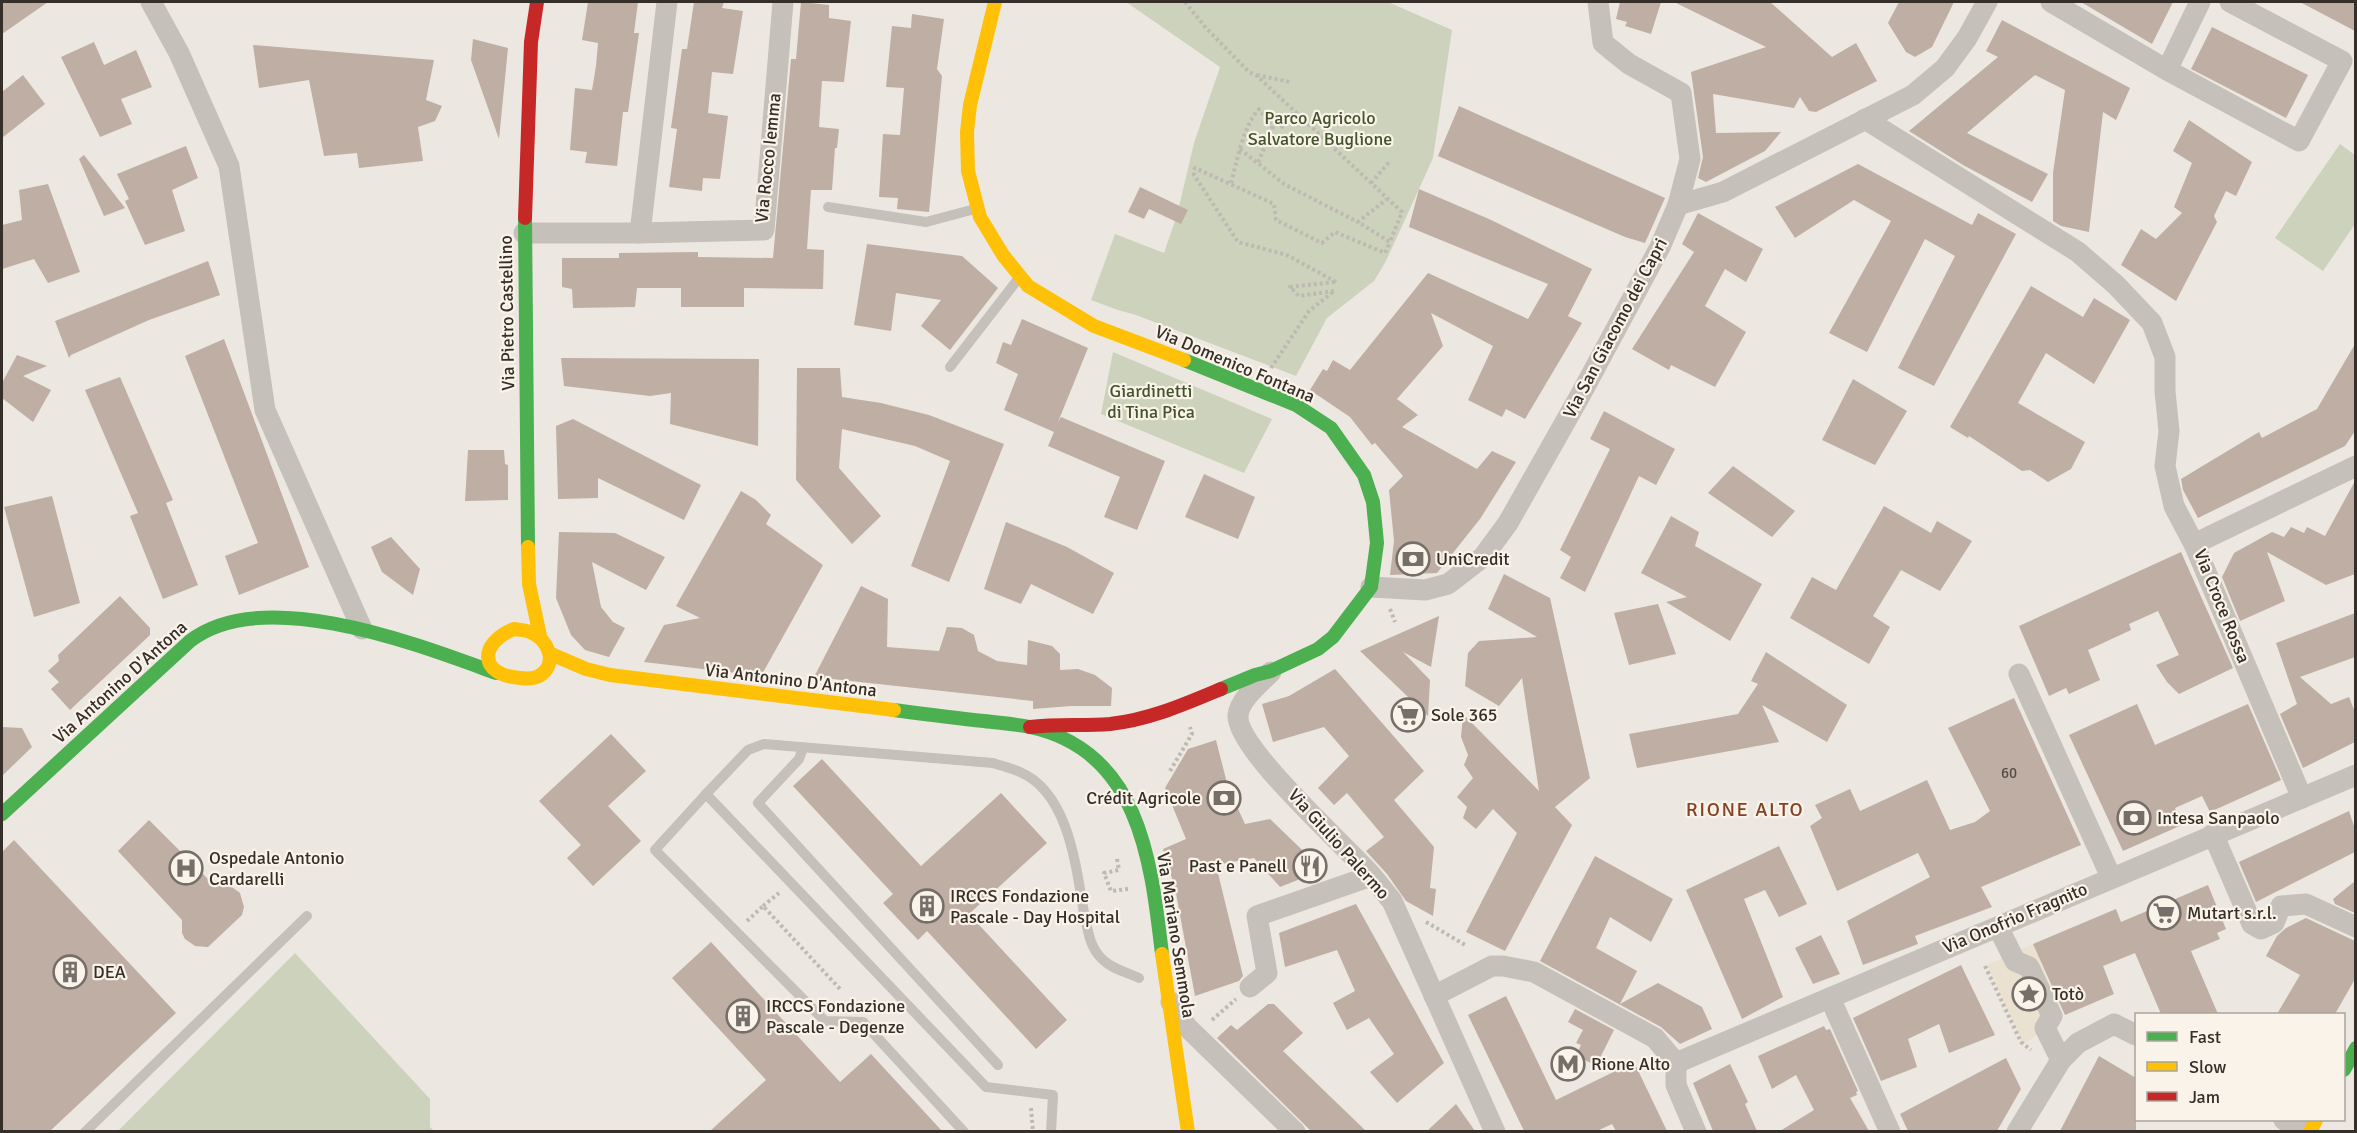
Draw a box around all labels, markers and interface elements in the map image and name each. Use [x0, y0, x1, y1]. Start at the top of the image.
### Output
street label: Via Rocco Iemma [750, 92, 786, 224]
park label: Parco Agricolo Salvatore Buglione [1248, 107, 1392, 150]
street label: Via San Giacomo dei Capri [1558, 234, 1672, 422]
street label: Via Pietro Castellino [495, 235, 519, 391]
street label: Via Domenico Fontana [1152, 320, 1318, 408]
park label: Giardinetti di Tina Pica [1107, 380, 1195, 423]
bank icon: UniCredit [1395, 541, 1431, 577]
street label: Via Croce Rossa [2189, 546, 2255, 666]
place label: UniCredit [1436, 548, 1510, 570]
street label: Via Antonino D'Antona [48, 616, 192, 748]
street label: Via Antonino D'Antona [704, 659, 878, 701]
supermarket icon: Sole 365 [1390, 697, 1426, 733]
place label: Sole 365 [1431, 704, 1498, 726]
house number: 60 [2001, 764, 2017, 782]
bank icon: Crédit Agricole [1206, 780, 1242, 816]
street label: Via Giulio Palermo [1284, 784, 1394, 904]
place label: Crédit Agricole [1086, 787, 1201, 809]
district label: RIONE ALTO [1686, 797, 1804, 822]
bank icon: Intesa Sanpaolo [2116, 800, 2152, 836]
place label: Intesa Sanpaolo [2157, 807, 2280, 829]
place label: Ospedale Antonio Cardarelli [209, 847, 344, 890]
restaurant icon: Past e Panell [1292, 848, 1328, 884]
hospital icon: Ospedale Antonio Cardarelli [168, 850, 204, 886]
street label: Via Mariano Semmola [1152, 851, 1200, 1019]
place label: Past e Panell [1189, 855, 1287, 877]
street label: Via Onofrio Fragnito [1939, 878, 2091, 958]
place label: IRCCS Fondazione Pascale - Day Hospital [950, 885, 1120, 928]
building icon: IRCCS Fondazione Pascale - Day Hospital [909, 888, 945, 924]
supermarket icon: Mutart s.r.l. [2146, 895, 2182, 931]
place label: Mutart s.r.l. [2187, 902, 2277, 924]
building icon: DEA [52, 954, 88, 990]
place label: DEA [93, 961, 126, 983]
place icon: Totò [2011, 976, 2047, 1012]
place label: Totò [2052, 983, 2084, 1005]
place label: IRCCS Fondazione Pascale - Degenze [766, 995, 905, 1038]
building icon: IRCCS Fondazione Pascale - Degenze [725, 998, 761, 1034]
legend [2135, 1013, 2345, 1121]
text: Fast [2189, 1026, 2221, 1048]
metro station icon: Rione Alto [1550, 1046, 1586, 1082]
place label: Rione Alto [1591, 1053, 1670, 1075]
text: Slow [2189, 1056, 2226, 1078]
text: Jam [2189, 1086, 2220, 1108]

